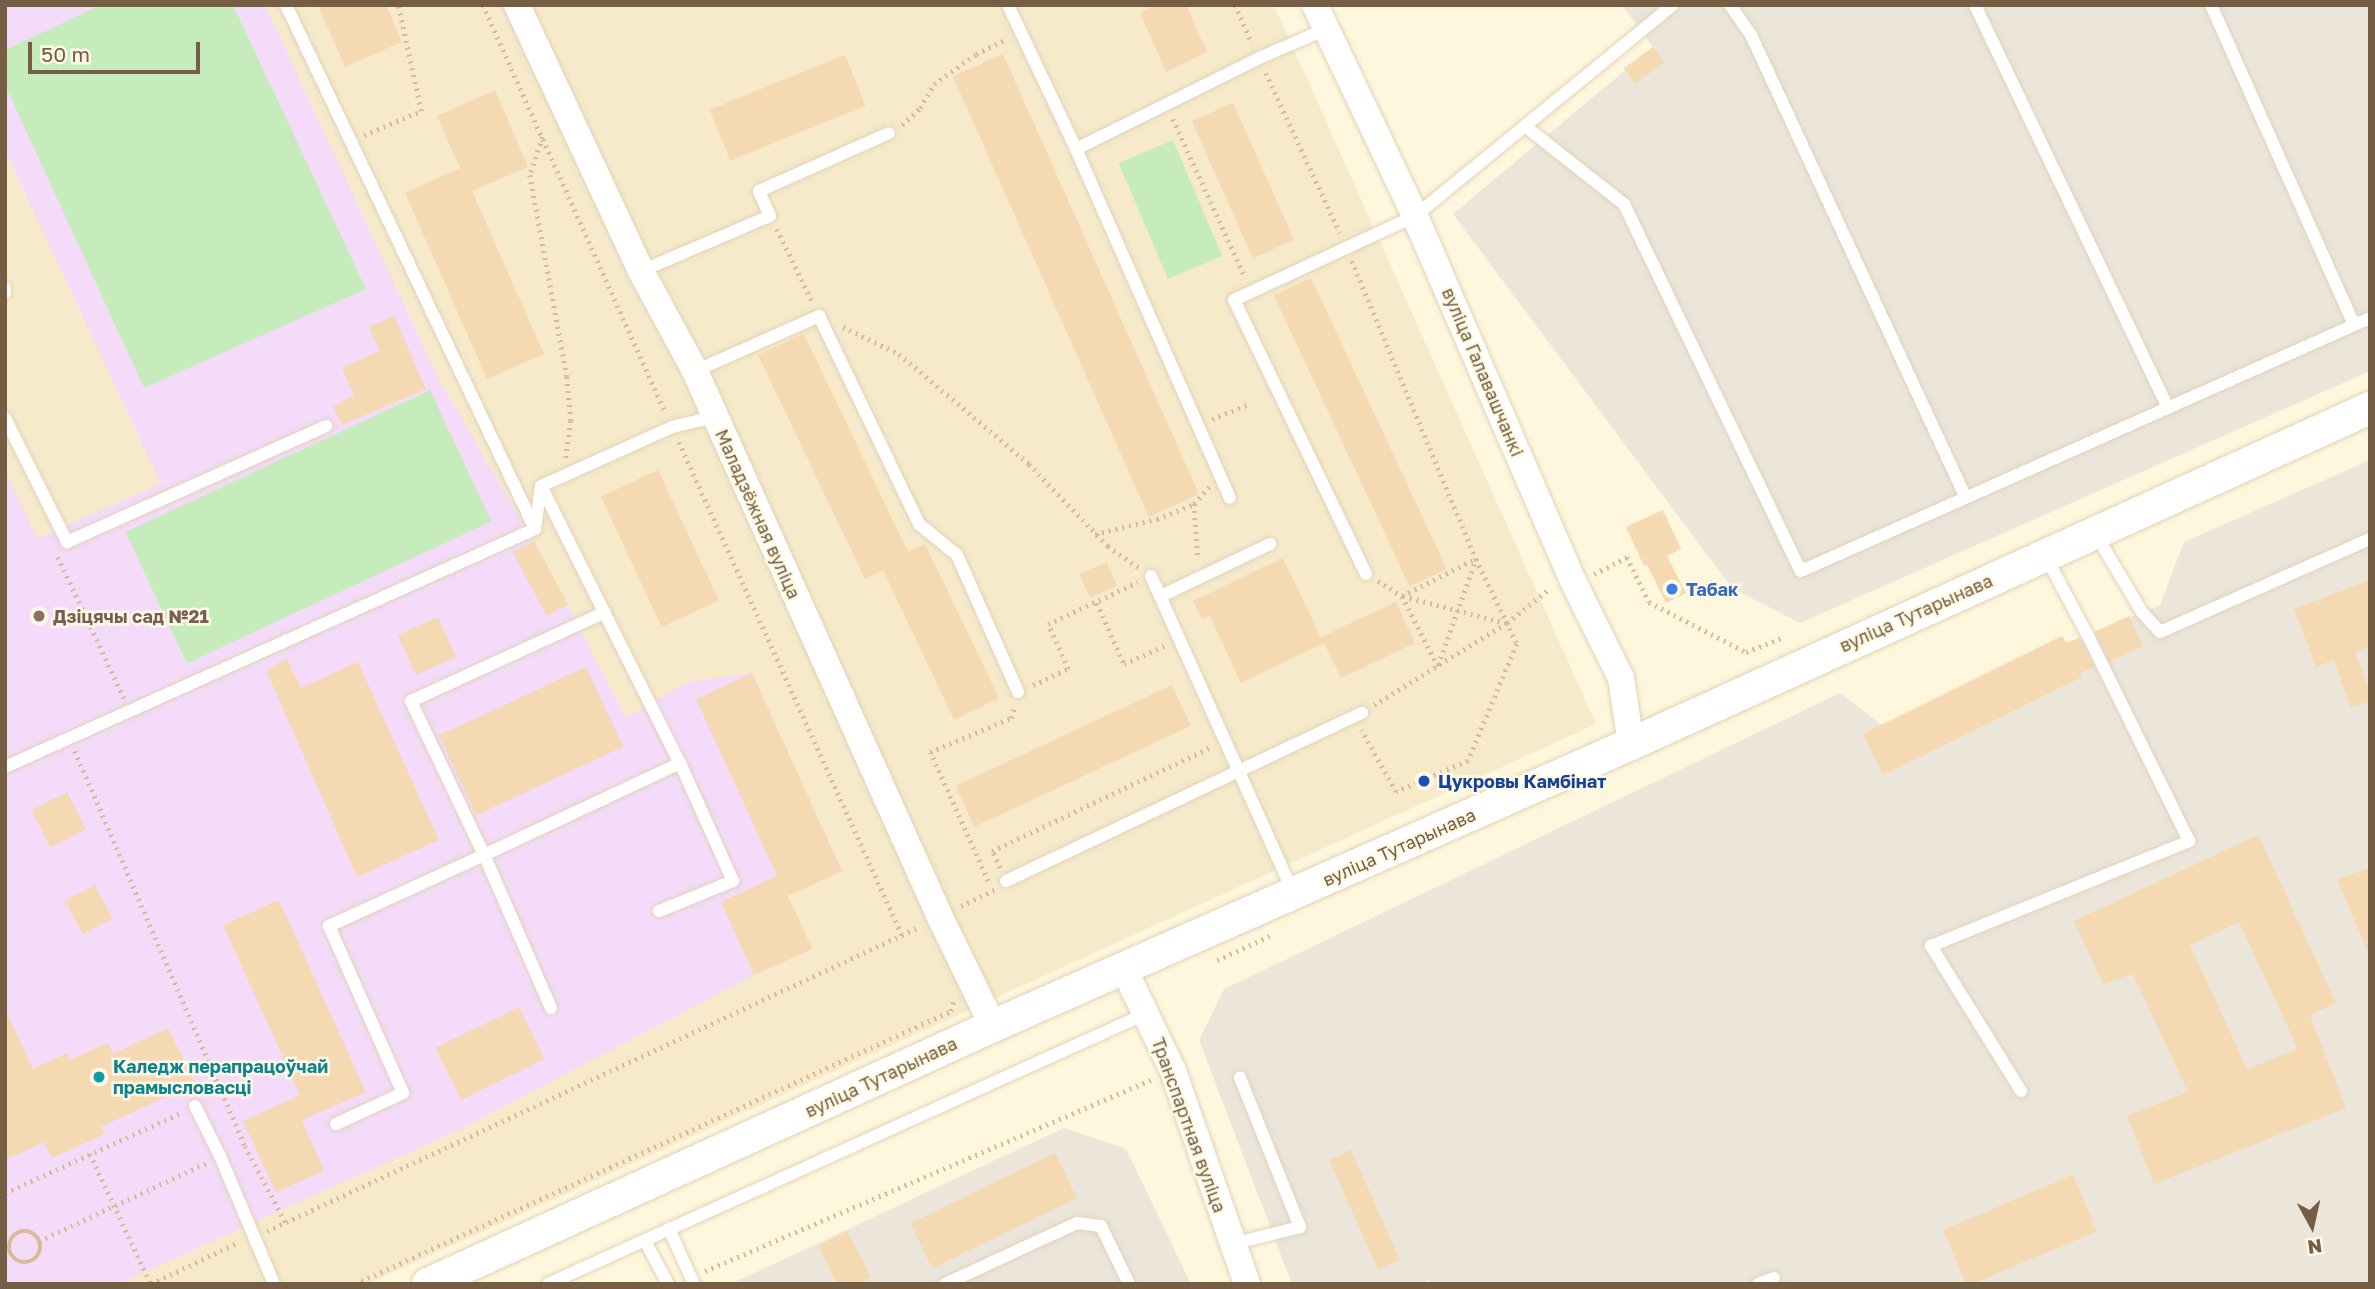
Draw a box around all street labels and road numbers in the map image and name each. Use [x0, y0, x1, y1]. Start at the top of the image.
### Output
street label: вуліца Галавашчанкі [1438, 284, 1528, 460]
street label: Маладзёжная вуліца [711, 426, 805, 602]
street label: вуліца Тутарынава [1836, 569, 1996, 657]
street label: вуліца Тутарынава [1319, 803, 1479, 891]
street label: вуліца Тутарынава [801, 1032, 961, 1122]
street label: Транспартная вуліца [1147, 1035, 1231, 1215]

